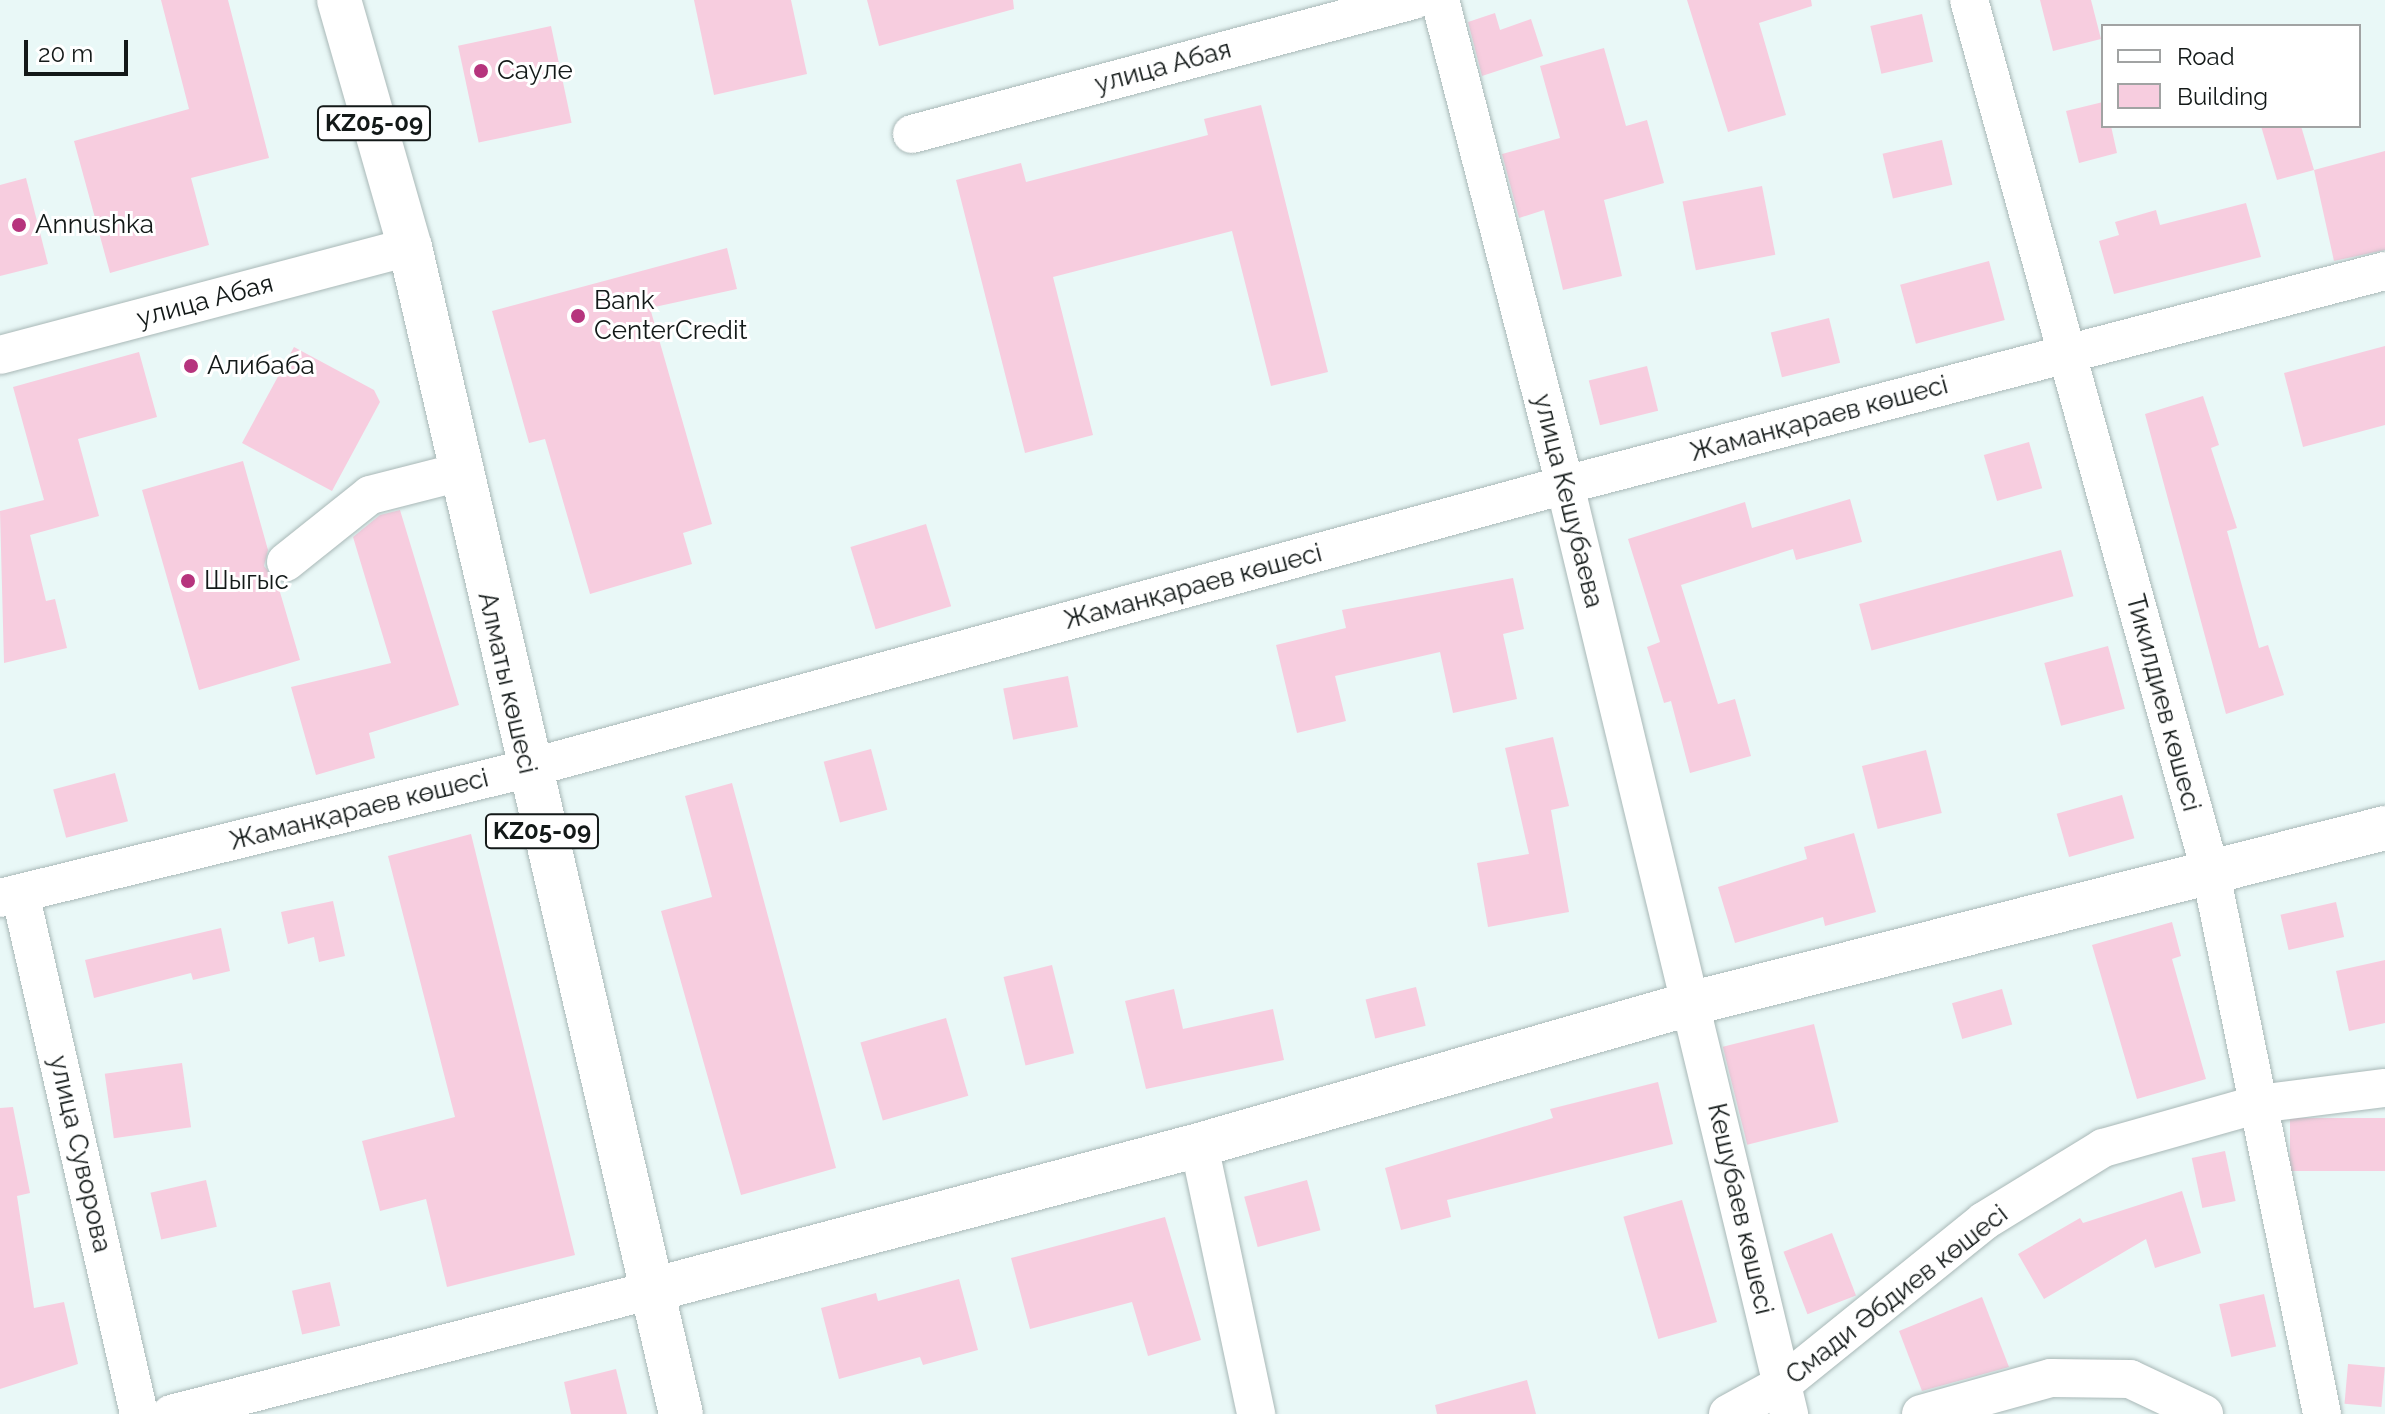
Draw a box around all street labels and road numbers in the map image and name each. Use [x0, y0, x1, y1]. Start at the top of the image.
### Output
street label: улица Абая [1091, 34, 1235, 100]
road number: KZ05-09 [316, 103, 432, 143]
street label: улица Абая [133, 268, 277, 334]
street label: Жаманқараев көшесі [1687, 370, 1951, 468]
street label: улица Кешубаева [1526, 391, 1610, 611]
street label: Жаманқараев көшесі [1061, 538, 1325, 636]
street label: Алматы көшесі [471, 589, 543, 777]
street label: Тикилдиев көшесі [2119, 591, 2207, 815]
street label: Жаманқараев көшесі [226, 763, 492, 857]
road number: KZ05-09 [484, 811, 600, 851]
street label: улица Суворова [42, 1053, 118, 1255]
street label: Кешубаев көшесі [1701, 1100, 1779, 1318]
street label: Смади Әбдиев көшесі [1780, 1199, 2014, 1391]

